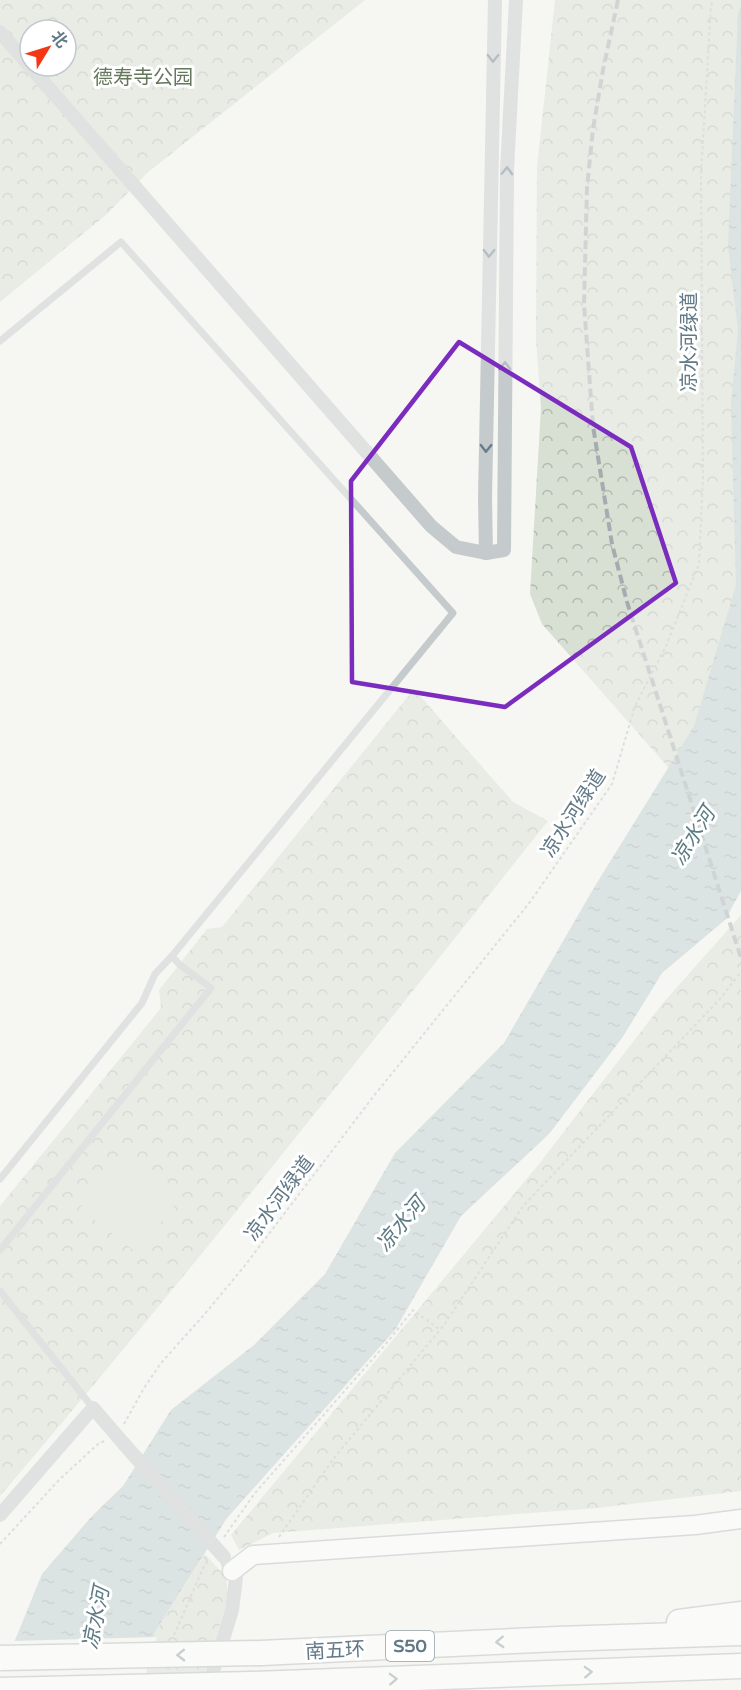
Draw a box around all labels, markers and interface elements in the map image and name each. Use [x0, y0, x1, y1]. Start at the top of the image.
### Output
north arrow [18, 18, 78, 78]
text: 北 [46, 27, 72, 52]
one-way arrow [487, 54, 499, 63]
park label: 德寿寺公园 [93, 66, 193, 90]
one-way arrow [500, 166, 513, 175]
one-way arrow [483, 249, 496, 258]
street label: 凉水河绿道 [678, 292, 702, 392]
one-way arrow [499, 361, 511, 370]
one-way arrow [480, 444, 492, 453]
street label: 凉水河绿道 [537, 765, 611, 862]
water label: 凉水河 [666, 800, 723, 870]
street label: 凉水河绿道 [240, 1151, 319, 1246]
water label: 凉水河 [372, 1189, 434, 1256]
water label: 凉水河 [78, 1581, 116, 1651]
road number: S50 [386, 1631, 434, 1661]
one-way arrow [495, 1636, 504, 1649]
street label: 南五环 [304, 1637, 366, 1665]
one-way arrow [177, 1649, 186, 1661]
one-way arrow [584, 1666, 593, 1678]
one-way arrow [389, 1673, 398, 1685]

